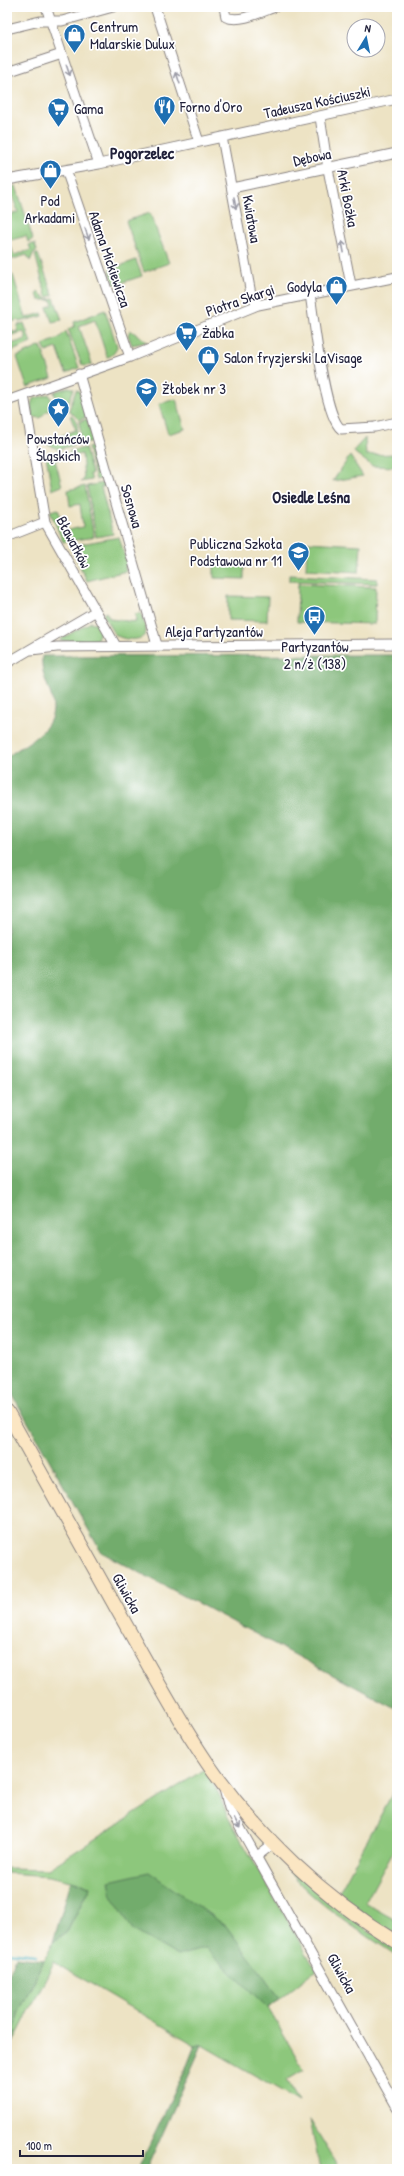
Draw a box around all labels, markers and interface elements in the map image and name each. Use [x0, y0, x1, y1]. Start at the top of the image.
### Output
place label: Centrum Malarskie Dulux [90, 16, 175, 54]
north arrow [346, 18, 386, 58]
text: N [364, 21, 372, 36]
shop icon: Centrum Malarskie Dulux [62, 22, 88, 55]
one-way arrow [65, 64, 72, 77]
one-way arrow [174, 72, 181, 85]
street label: Tadeusza Kościuszki [262, 80, 372, 124]
restaurant icon: Forno d'Oro [152, 93, 178, 126]
supermarket icon: Gama [45, 95, 71, 128]
place label: Forno d'Oro [179, 96, 242, 117]
place label: Gama [74, 98, 103, 119]
district label: Pogorzelec [110, 142, 175, 165]
street label: Dębowa [291, 143, 333, 171]
shop icon: Pod Arkadami [37, 158, 63, 191]
street label: Arki Bożka [332, 167, 364, 229]
place label: Pod Arkadami [25, 190, 75, 228]
street label: Kwiatowa [237, 194, 267, 245]
one-way arrow [231, 196, 239, 209]
street label: Adama Mickiewicza [84, 208, 136, 310]
one-way arrow [83, 228, 91, 240]
one-way arrow [339, 241, 347, 254]
shop icon: Godyla [324, 273, 350, 306]
place label: Godyla [287, 276, 322, 297]
street label: Piotra Skargi [203, 278, 277, 322]
supermarket icon: Żabka [173, 319, 199, 352]
place label: Żabka [202, 322, 234, 343]
shop icon: Salon fryzjerski LaVisage [195, 344, 221, 377]
place label: Salon fryzjerski LaVisage [224, 347, 363, 368]
school or university icon: Żłobek nr 3 [134, 375, 160, 408]
place label: Żłobek nr 3 [162, 378, 226, 399]
place icon: Powstańców Śląskich [45, 396, 71, 429]
place label: Powstańców Śląskich [27, 428, 89, 466]
street label: Sosnowa [116, 482, 148, 530]
district label: Osiedle Leśna [272, 486, 350, 508]
street label: Bławatków [51, 512, 97, 572]
place label: Publiczna Szkoła Podstawowa nr 11 [190, 533, 282, 571]
school or university icon: Publiczna Szkoła Podstawowa nr 11 [285, 539, 311, 572]
bus stop icon: Partyzantów 2 n/ż (138) [302, 604, 328, 637]
street label: Aleja Partyzantów [165, 621, 263, 642]
place label: Partyzantów 2 n/ż (138) [281, 636, 349, 674]
street label: Gliwicka [107, 1569, 147, 1617]
one-way arrow [233, 1817, 241, 1829]
street label: Gliwicka [322, 1949, 362, 1997]
scale bar [20, 2132, 143, 2158]
text: 100 m [26, 2137, 52, 2154]

